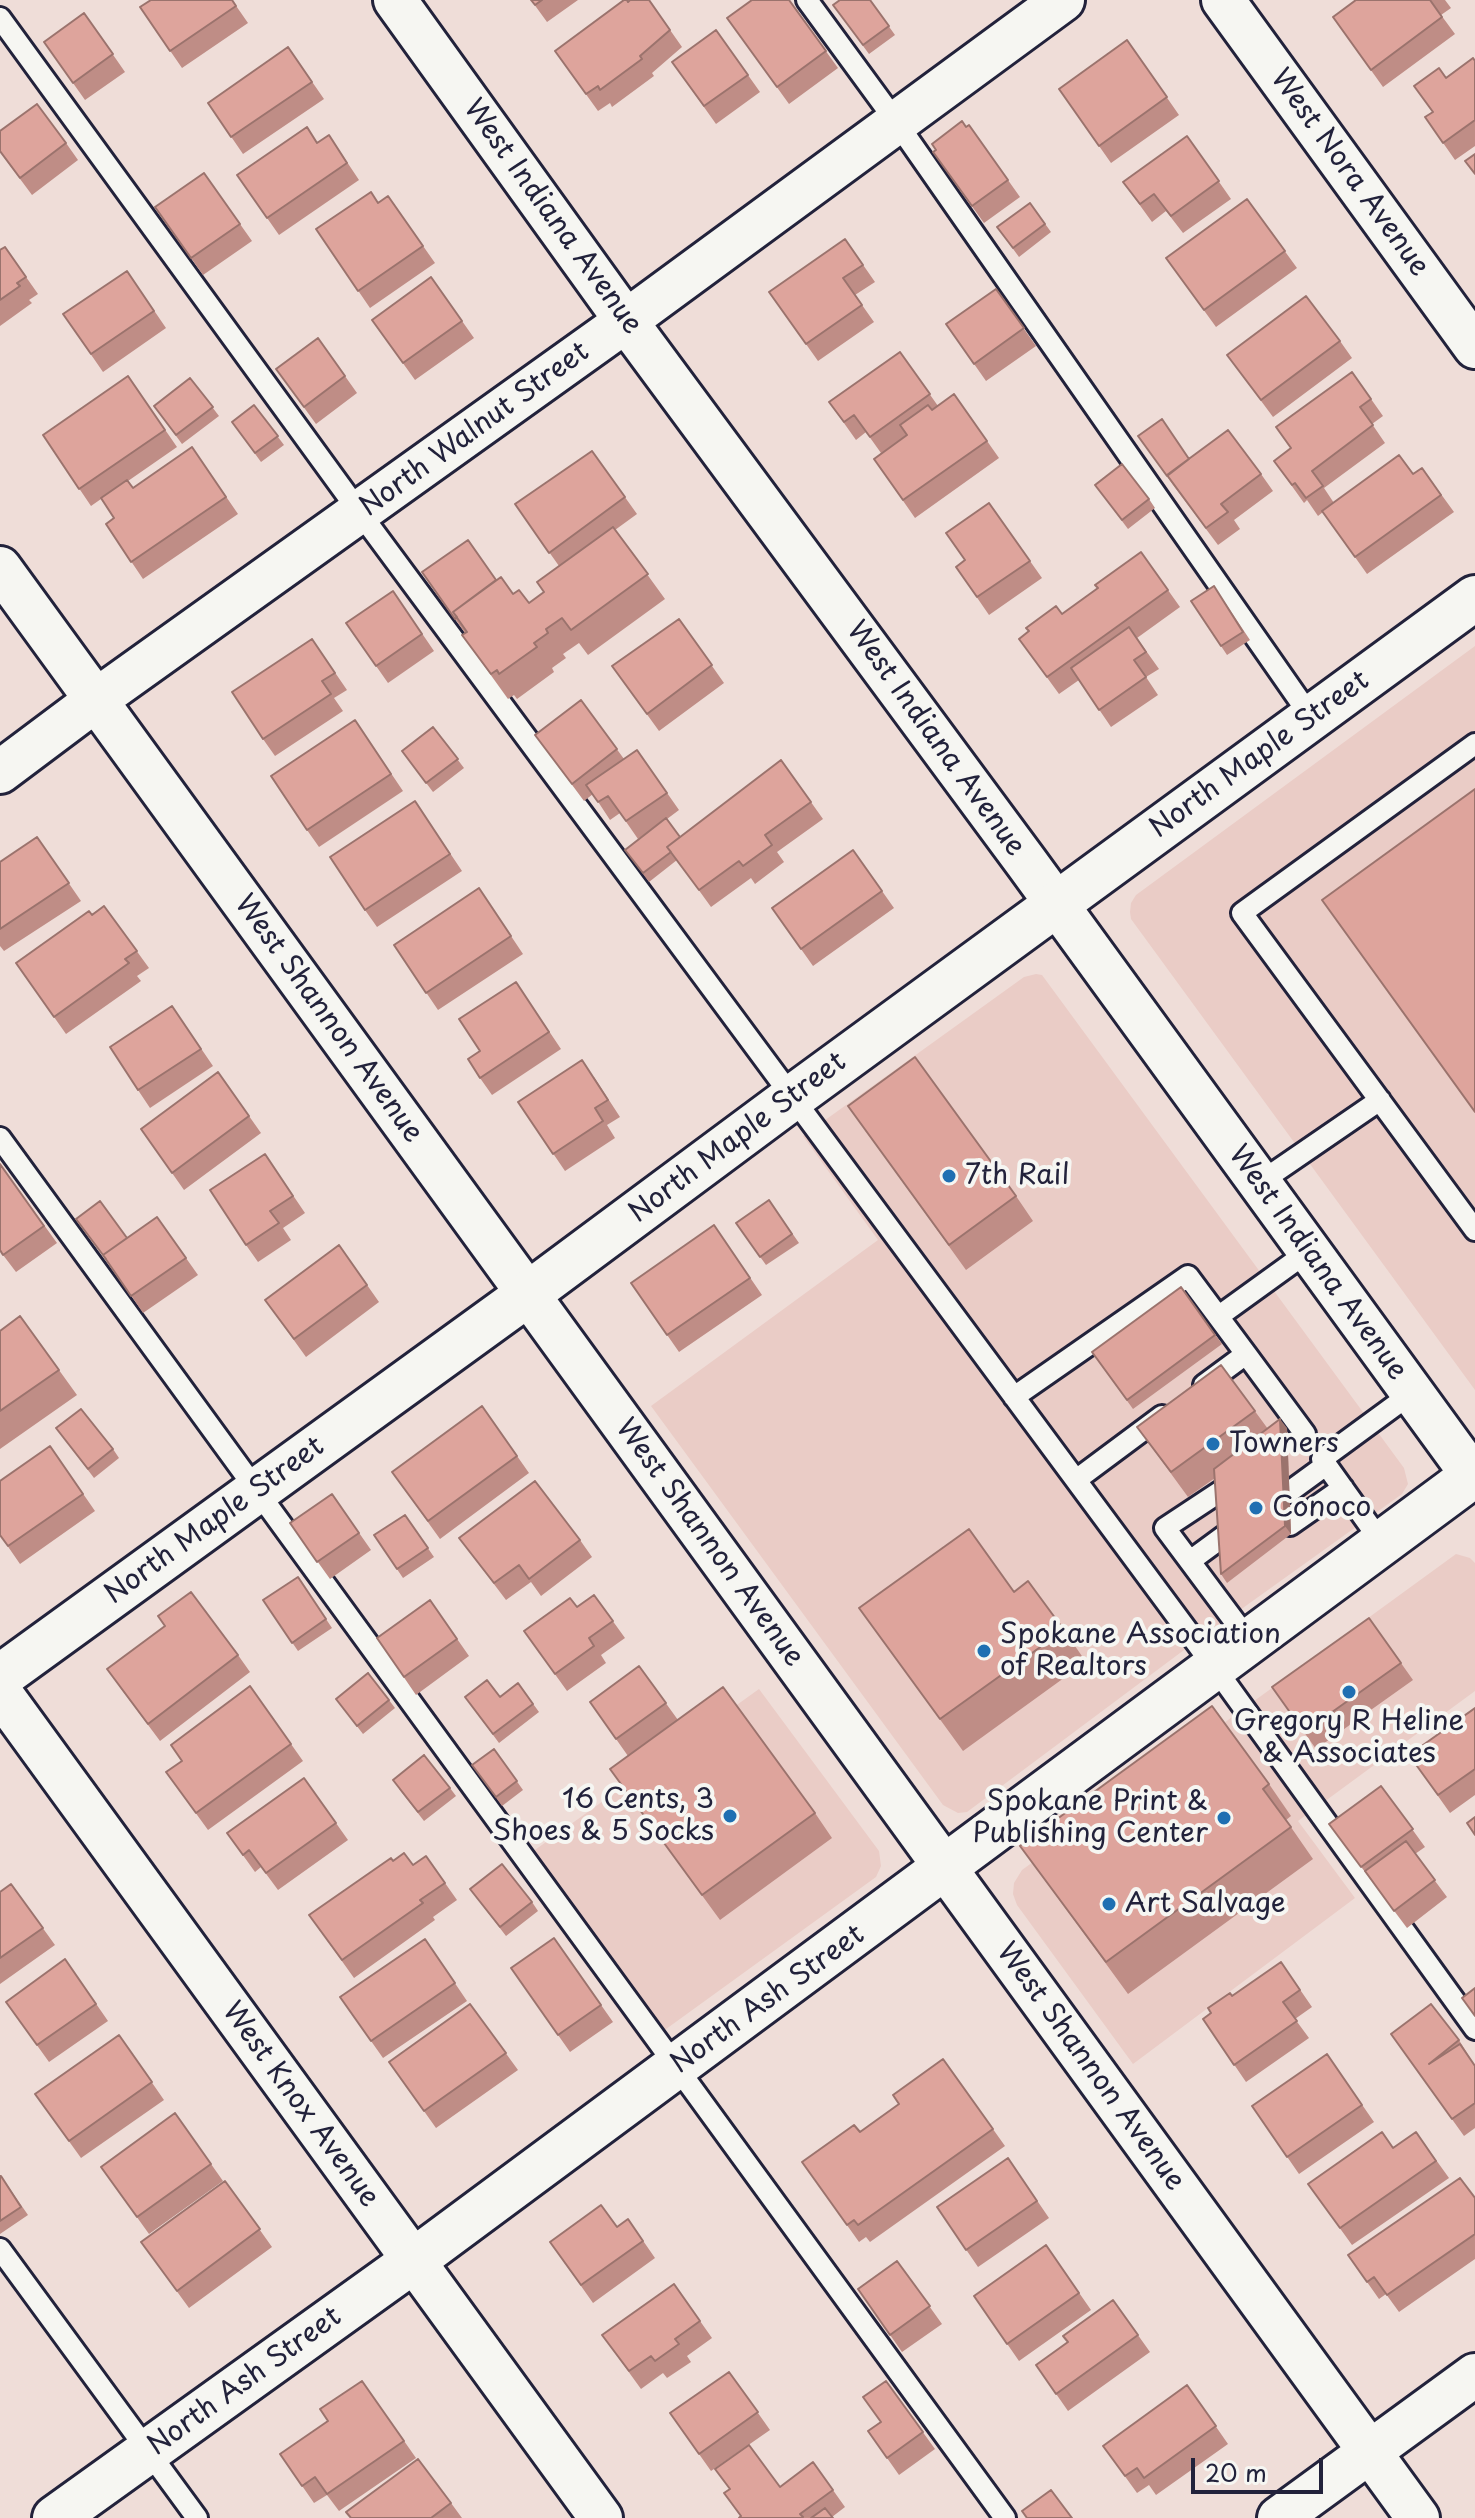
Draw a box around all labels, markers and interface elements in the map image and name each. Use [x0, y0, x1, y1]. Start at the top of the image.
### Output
street label: West Nora Avenue [1263, 63, 1435, 283]
street label: West Indiana Avenue [456, 93, 648, 341]
street label: North Walnut Street [354, 336, 596, 524]
street label: West Indiana Avenue [839, 615, 1031, 863]
street label: North Maple Street [1144, 664, 1376, 846]
street label: West Shannon Avenue [227, 888, 429, 1150]
street label: North Maple Street [623, 1046, 853, 1230]
street label: West Indiana Avenue [1221, 1139, 1413, 1387]
place label: 7th Rail [965, 1159, 1069, 1193]
marker: 7th Rail [940, 1167, 958, 1185]
street label: West Shannon Avenue [608, 1412, 810, 1674]
place label: Towners [1229, 1427, 1339, 1461]
street label: North Maple Street [99, 1430, 331, 1612]
marker: Towners [1204, 1435, 1222, 1453]
place label: Conoco [1272, 1491, 1371, 1525]
marker: Conoco [1247, 1499, 1265, 1517]
place label: Spokane Association of Realtors [1000, 1618, 1281, 1684]
marker: Spokane Association of Realtors [975, 1642, 993, 1660]
marker: Gregory R Heline & Associates [1340, 1683, 1358, 1701]
place label: Gregory R Heline & Associates [1234, 1705, 1464, 1771]
place label: 16 Cents, 3 Shoes & 5 Socks [492, 1783, 714, 1849]
place label: Spokane Print & Publishing Center [973, 1785, 1208, 1851]
marker: 16 Cents, 3 Shoes & 5 Socks [721, 1807, 739, 1825]
marker: Spokane Print & Publishing Center [1215, 1809, 1233, 1827]
place label: Art Salvage [1125, 1887, 1286, 1921]
marker: Art Salvage [1100, 1895, 1118, 1913]
street label: North Ash Street [665, 1919, 871, 2081]
street label: West Shannon Avenue [989, 1936, 1191, 2198]
street label: West Knox Avenue [214, 1996, 386, 2214]
street label: North Ash Street [142, 2301, 348, 2463]
scale bar [1195, 2442, 1327, 2492]
text: 20 m [1205, 2454, 1267, 2490]

